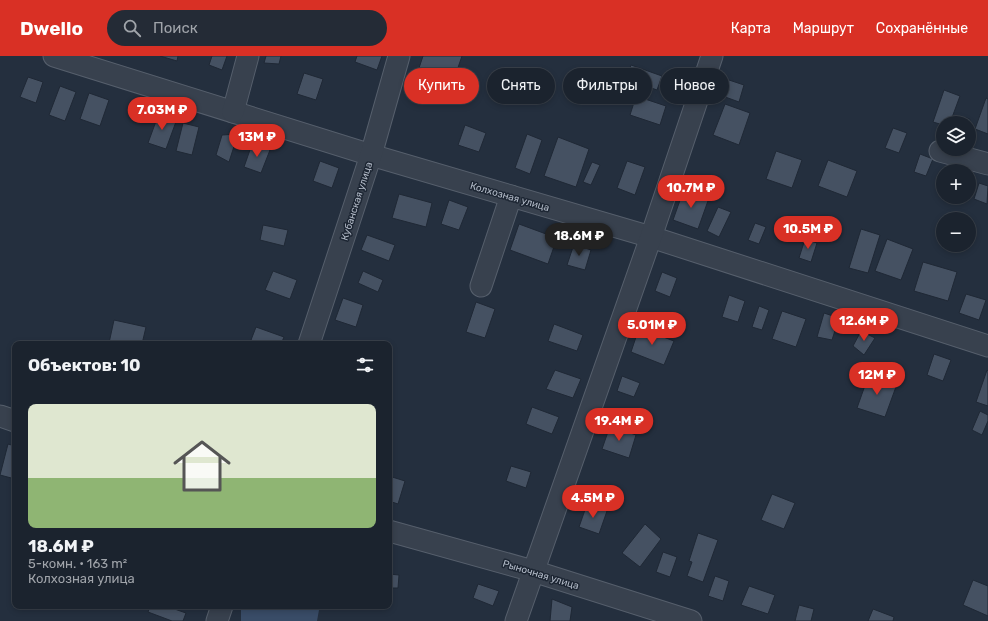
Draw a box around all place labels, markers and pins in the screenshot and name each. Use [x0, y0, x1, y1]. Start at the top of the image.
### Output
pin: 7.03M ₽ [125, 97, 199, 131]
pin: 13M ₽ [229, 124, 285, 158]
pin: 10.7M ₽ [654, 175, 728, 209]
pin: 10.5M ₽ [771, 216, 845, 250]
pin: 18.6M ₽ [542, 223, 616, 257]
pin: 12.6M ₽ [827, 308, 901, 342]
pin: 5.01M ₽ [615, 312, 689, 346]
pin: 12M ₽ [849, 362, 905, 396]
pin: 19.4M ₽ [582, 408, 656, 442]
pin: 4.5M ₽ [560, 485, 626, 519]

